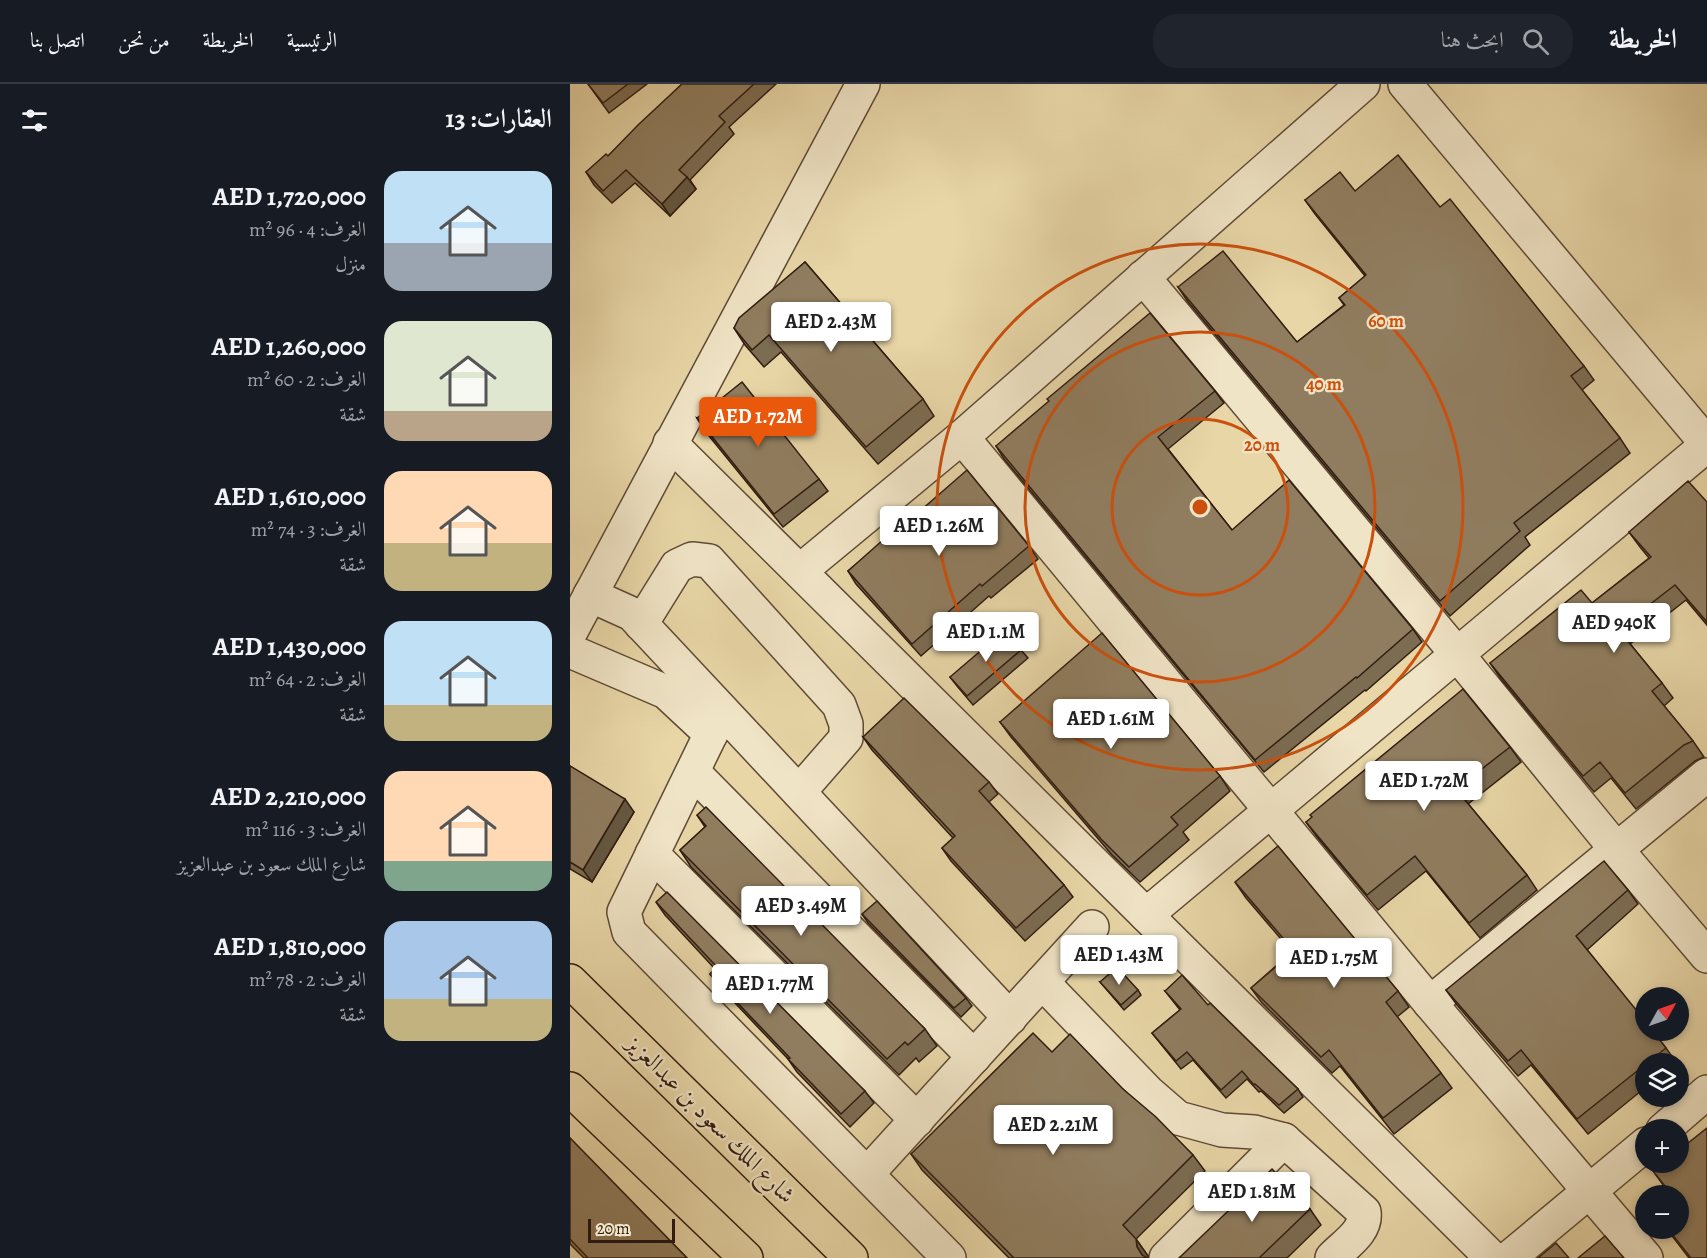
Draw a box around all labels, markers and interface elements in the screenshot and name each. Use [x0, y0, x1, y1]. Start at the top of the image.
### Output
search box [1153, 14, 1573, 68]
text: الخريطة [1609, 20, 1677, 58]
text: ابحث هنا [1441, 25, 1504, 55]
icon: search [1519, 25, 1552, 58]
text: اتصل بنا [30, 26, 85, 54]
text: من نحن [118, 26, 170, 54]
text: الخريطة [203, 26, 254, 54]
text: الرئيسية [287, 26, 337, 54]
text: العقارات: 13 [445, 101, 552, 136]
icon: filters [18, 104, 51, 137]
text: AED 1,720,000 [212, 179, 366, 214]
icon: home [432, 195, 504, 267]
text: الغرف: 4 · 96 m² [249, 216, 366, 243]
text: منزل [335, 251, 366, 278]
pin: AED 2.43M [762, 302, 900, 353]
text: AED 2.43M [785, 308, 877, 335]
text: 60 m [1368, 309, 1404, 333]
text: AED 1,260,000 [211, 329, 366, 364]
icon: home [432, 345, 504, 417]
text: الغرف: 2 · 60 m² [247, 366, 366, 393]
text: 40 m [1306, 372, 1342, 396]
pin: AED 1.72M [689, 397, 827, 448]
text: شقة [340, 401, 366, 428]
text: AED 1.72M [713, 403, 803, 430]
text: 20 m [1244, 433, 1280, 457]
text: AED 1,610,000 [215, 479, 366, 514]
icon: home [432, 495, 504, 567]
centre of rings [1190, 497, 1210, 517]
pin: AED 1.26M [870, 506, 1008, 557]
text: AED 1.26M [894, 512, 984, 539]
text: الغرف: 3 · 74 m² [251, 516, 366, 543]
text: شقة [340, 551, 366, 578]
pin: AED 940K [1552, 603, 1676, 654]
text: AED 940K [1572, 609, 1656, 636]
pin: AED 1.1M [924, 612, 1048, 663]
text: AED 1.1M [947, 618, 1025, 645]
text: AED 1,430,000 [213, 629, 366, 664]
icon: home [432, 645, 504, 717]
text: الغرف: 2 · 64 m² [249, 666, 366, 693]
pin: AED 1.61M [1042, 699, 1180, 750]
text: شقة [340, 701, 366, 728]
text: AED 1.61M [1067, 705, 1155, 732]
pin: AED 1.72M [1355, 761, 1493, 812]
text: AED 1.72M [1379, 767, 1469, 794]
text: AED 2,210,000 [211, 779, 366, 814]
icon: home [432, 795, 504, 867]
text: الغرف: 3 · 116 m² [245, 816, 366, 843]
text: شارع الملك سعود بن عبدالعزيز [177, 851, 366, 878]
pin: AED 3.49M [732, 886, 870, 937]
text: AED 3.49M [755, 892, 847, 919]
text: AED 1,810,000 [214, 929, 366, 964]
pin: AED 1.43M [1050, 935, 1188, 986]
pin: AED 1.75M [1265, 938, 1403, 989]
text: AED 1.43M [1074, 941, 1164, 968]
text: AED 1.75M [1290, 944, 1378, 971]
icon: home [432, 945, 504, 1017]
pin: AED 1.77M [701, 964, 839, 1015]
text: الغرف: 2 · 78 m² [249, 966, 366, 993]
text: AED 1.77M [726, 970, 814, 997]
north arrow [1635, 987, 1689, 1041]
map controls [1635, 987, 1689, 1239]
text: شقة [340, 1001, 366, 1028]
street label: شارع الملك سعود بن عبدالعزيز [615, 1025, 802, 1213]
button: layers [1635, 1053, 1689, 1107]
pin: AED 2.21M [984, 1105, 1122, 1156]
text: AED 2.21M [1008, 1111, 1098, 1138]
button: + [1635, 1119, 1689, 1173]
pin: AED 1.81M [1183, 1172, 1321, 1223]
text: AED 1.81M [1208, 1178, 1296, 1205]
button: − [1635, 1185, 1689, 1239]
scale bar [588, 1216, 675, 1244]
text: 20 m [597, 1218, 630, 1240]

